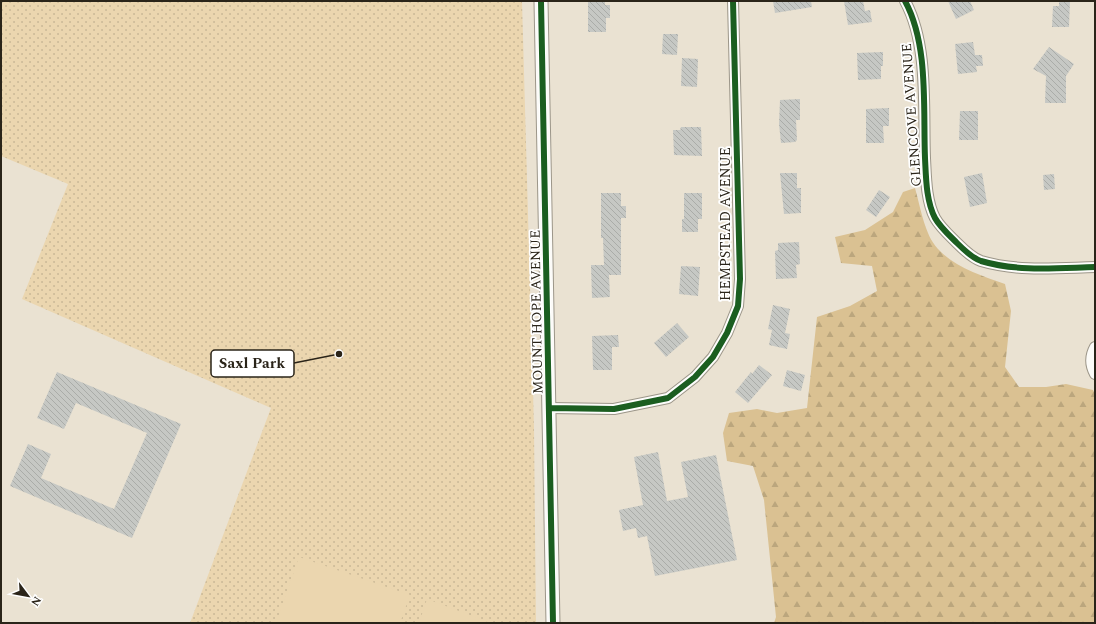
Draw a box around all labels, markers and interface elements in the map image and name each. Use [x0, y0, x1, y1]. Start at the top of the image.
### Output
street label: GLENCOVE AVENUE [896, 42, 927, 188]
street label: HEMPSTEAD AVENUE [715, 147, 736, 301]
street label: MOUNT HOPE AVENUE [525, 230, 548, 394]
callout: Saxl Park [211, 350, 294, 377]
text: Saxl Park [219, 352, 285, 375]
north arrow [8, 576, 48, 616]
text: N [26, 593, 46, 609]

